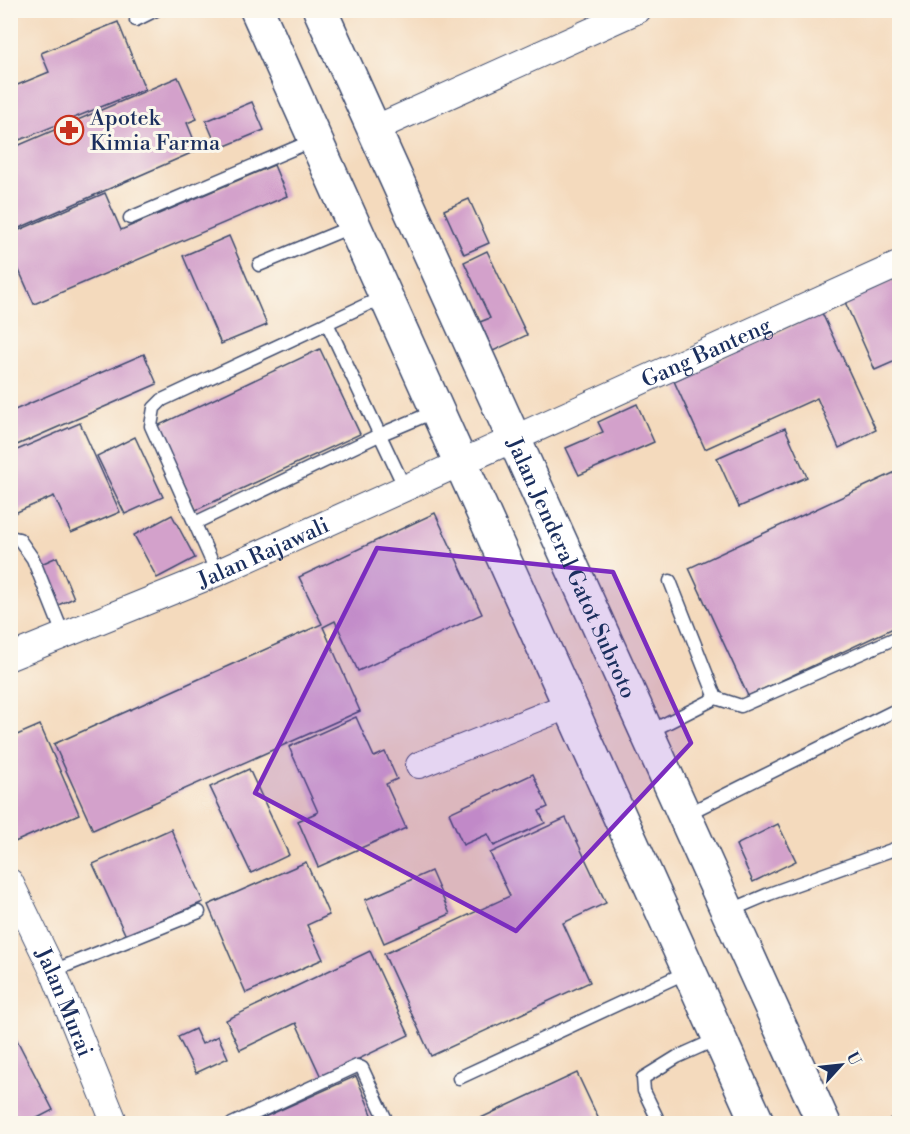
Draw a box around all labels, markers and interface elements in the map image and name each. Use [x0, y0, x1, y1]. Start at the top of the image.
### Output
place label: Apotek Kimia Farma [89, 105, 221, 157]
pharmacy icon: Apotek Kimia Farma [53, 114, 85, 146]
street label: Gang Banteng [637, 312, 776, 394]
street label: Jalan Jenderal Gatot Subroto [500, 433, 642, 703]
street label: Jalan Rajawali [193, 512, 334, 595]
street label: Jalan Murai [28, 943, 98, 1061]
north arrow [811, 1035, 871, 1095]
text: U [842, 1049, 865, 1069]

